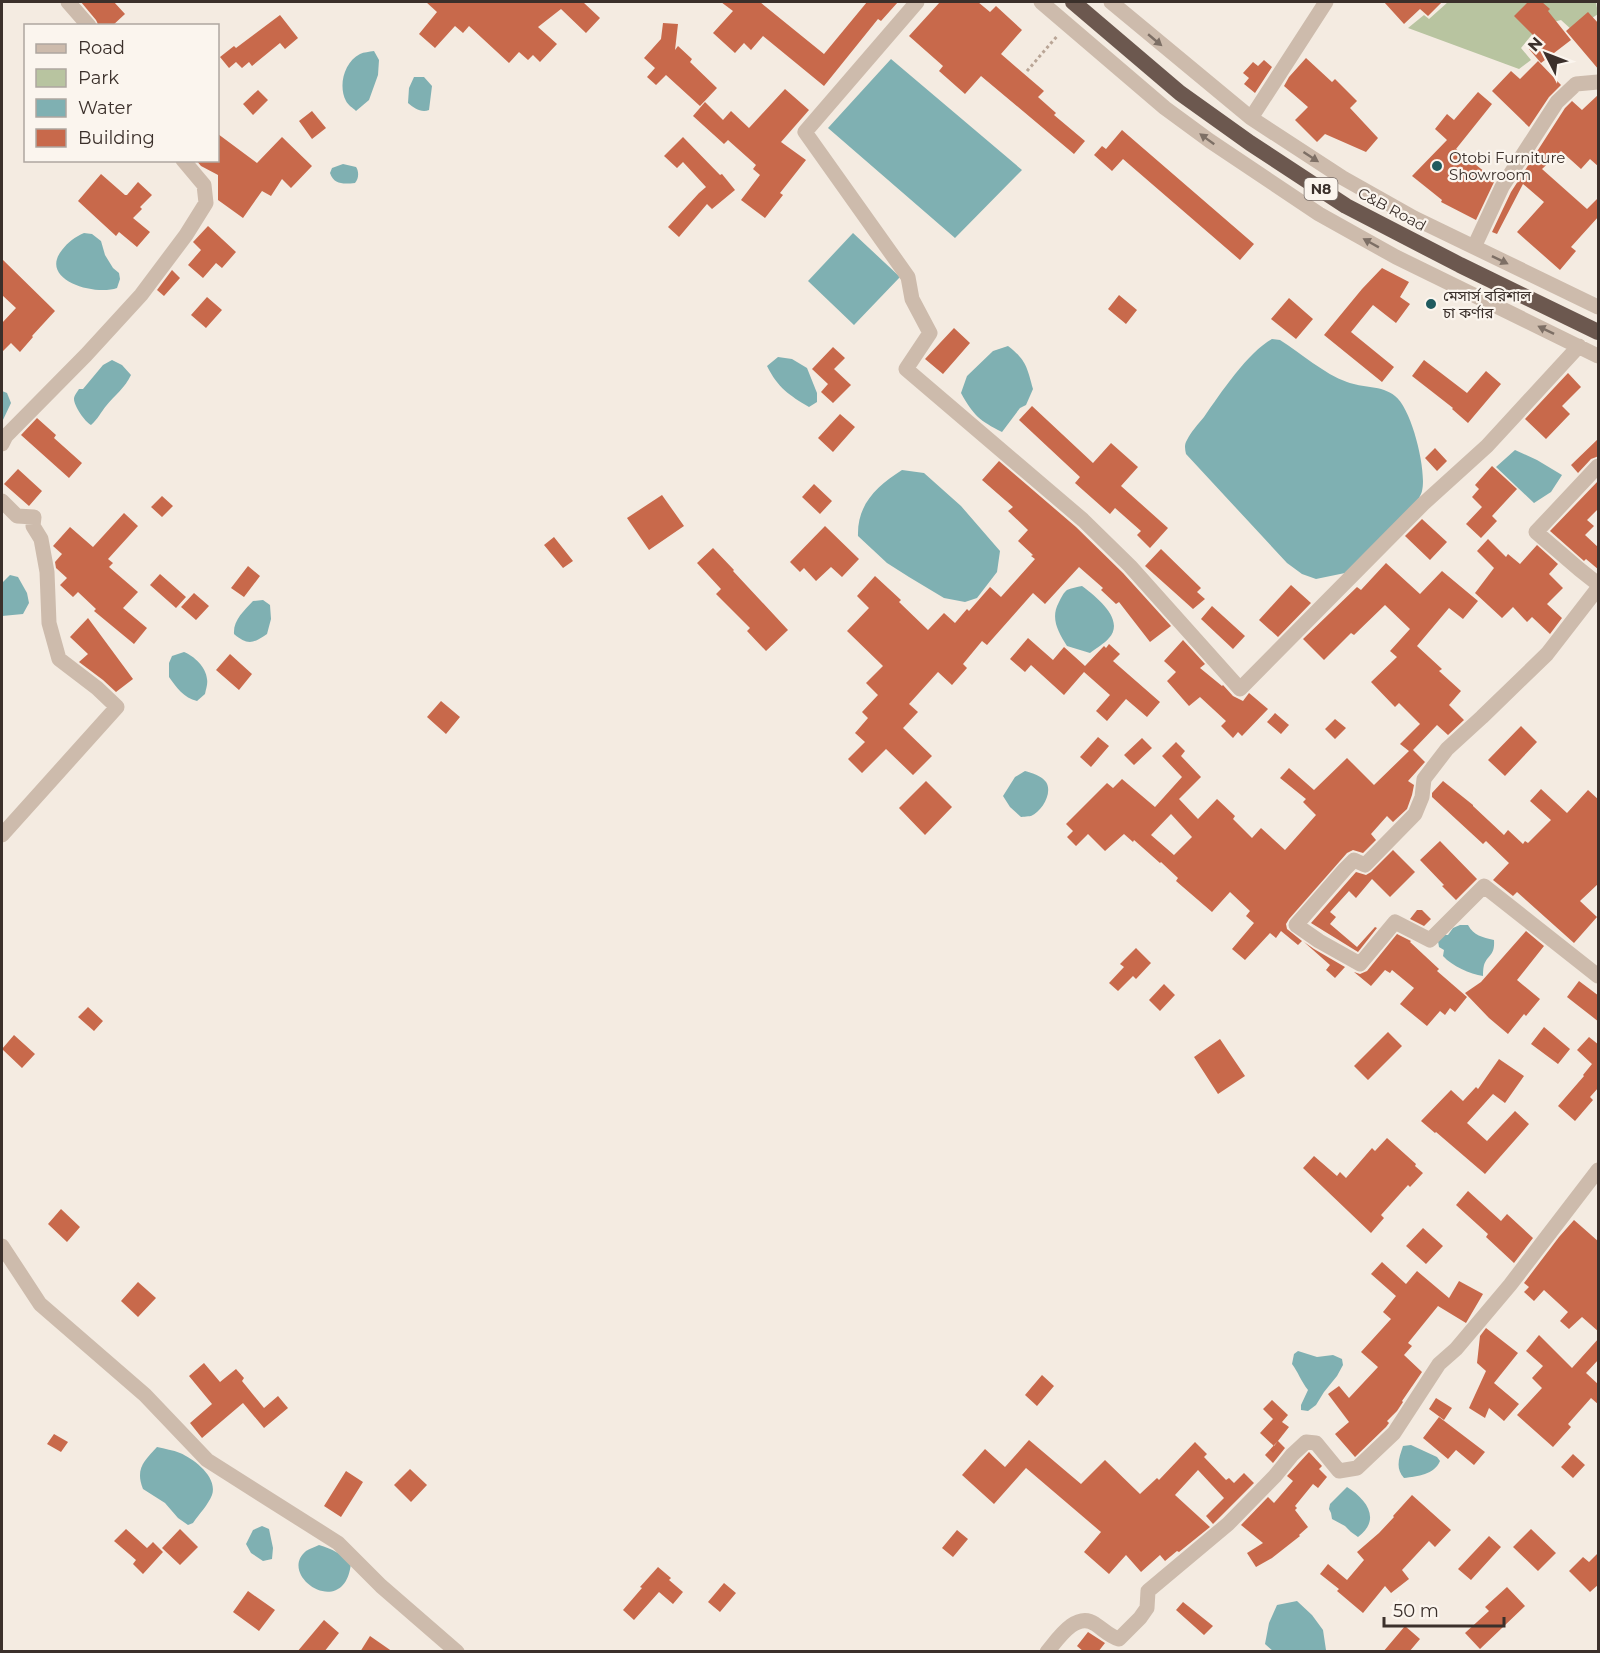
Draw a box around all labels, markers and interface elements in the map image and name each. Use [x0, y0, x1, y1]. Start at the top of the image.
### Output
legend [24, 24, 219, 162]
north arrow [1516, 24, 1576, 84]
one-way arrow [1147, 33, 1163, 46]
text: N [1524, 33, 1547, 55]
text: Road [78, 37, 125, 59]
text: Park [78, 67, 119, 89]
text: Water [78, 97, 133, 119]
text: Building [78, 127, 155, 149]
one-way arrow [1199, 133, 1215, 145]
place label: Otobi Furniture Showroom [1449, 148, 1565, 184]
one-way arrow [1303, 151, 1319, 162]
marker: Otobi Furniture Showroom [1430, 159, 1444, 173]
road number: N8 [1304, 178, 1338, 200]
street label: C&B Road [1354, 183, 1430, 235]
one-way arrow [1363, 238, 1380, 248]
one-way arrow [1492, 255, 1509, 264]
place label: মেসার্স বরিশাল চা কর্ণার [1442, 286, 1532, 322]
marker: মেসার্স বরিশাল চা কর্ণার [1424, 297, 1438, 311]
one-way arrow [1538, 325, 1555, 334]
scale bar [1384, 1590, 1504, 1628]
text: 50 m [1393, 1600, 1439, 1622]

